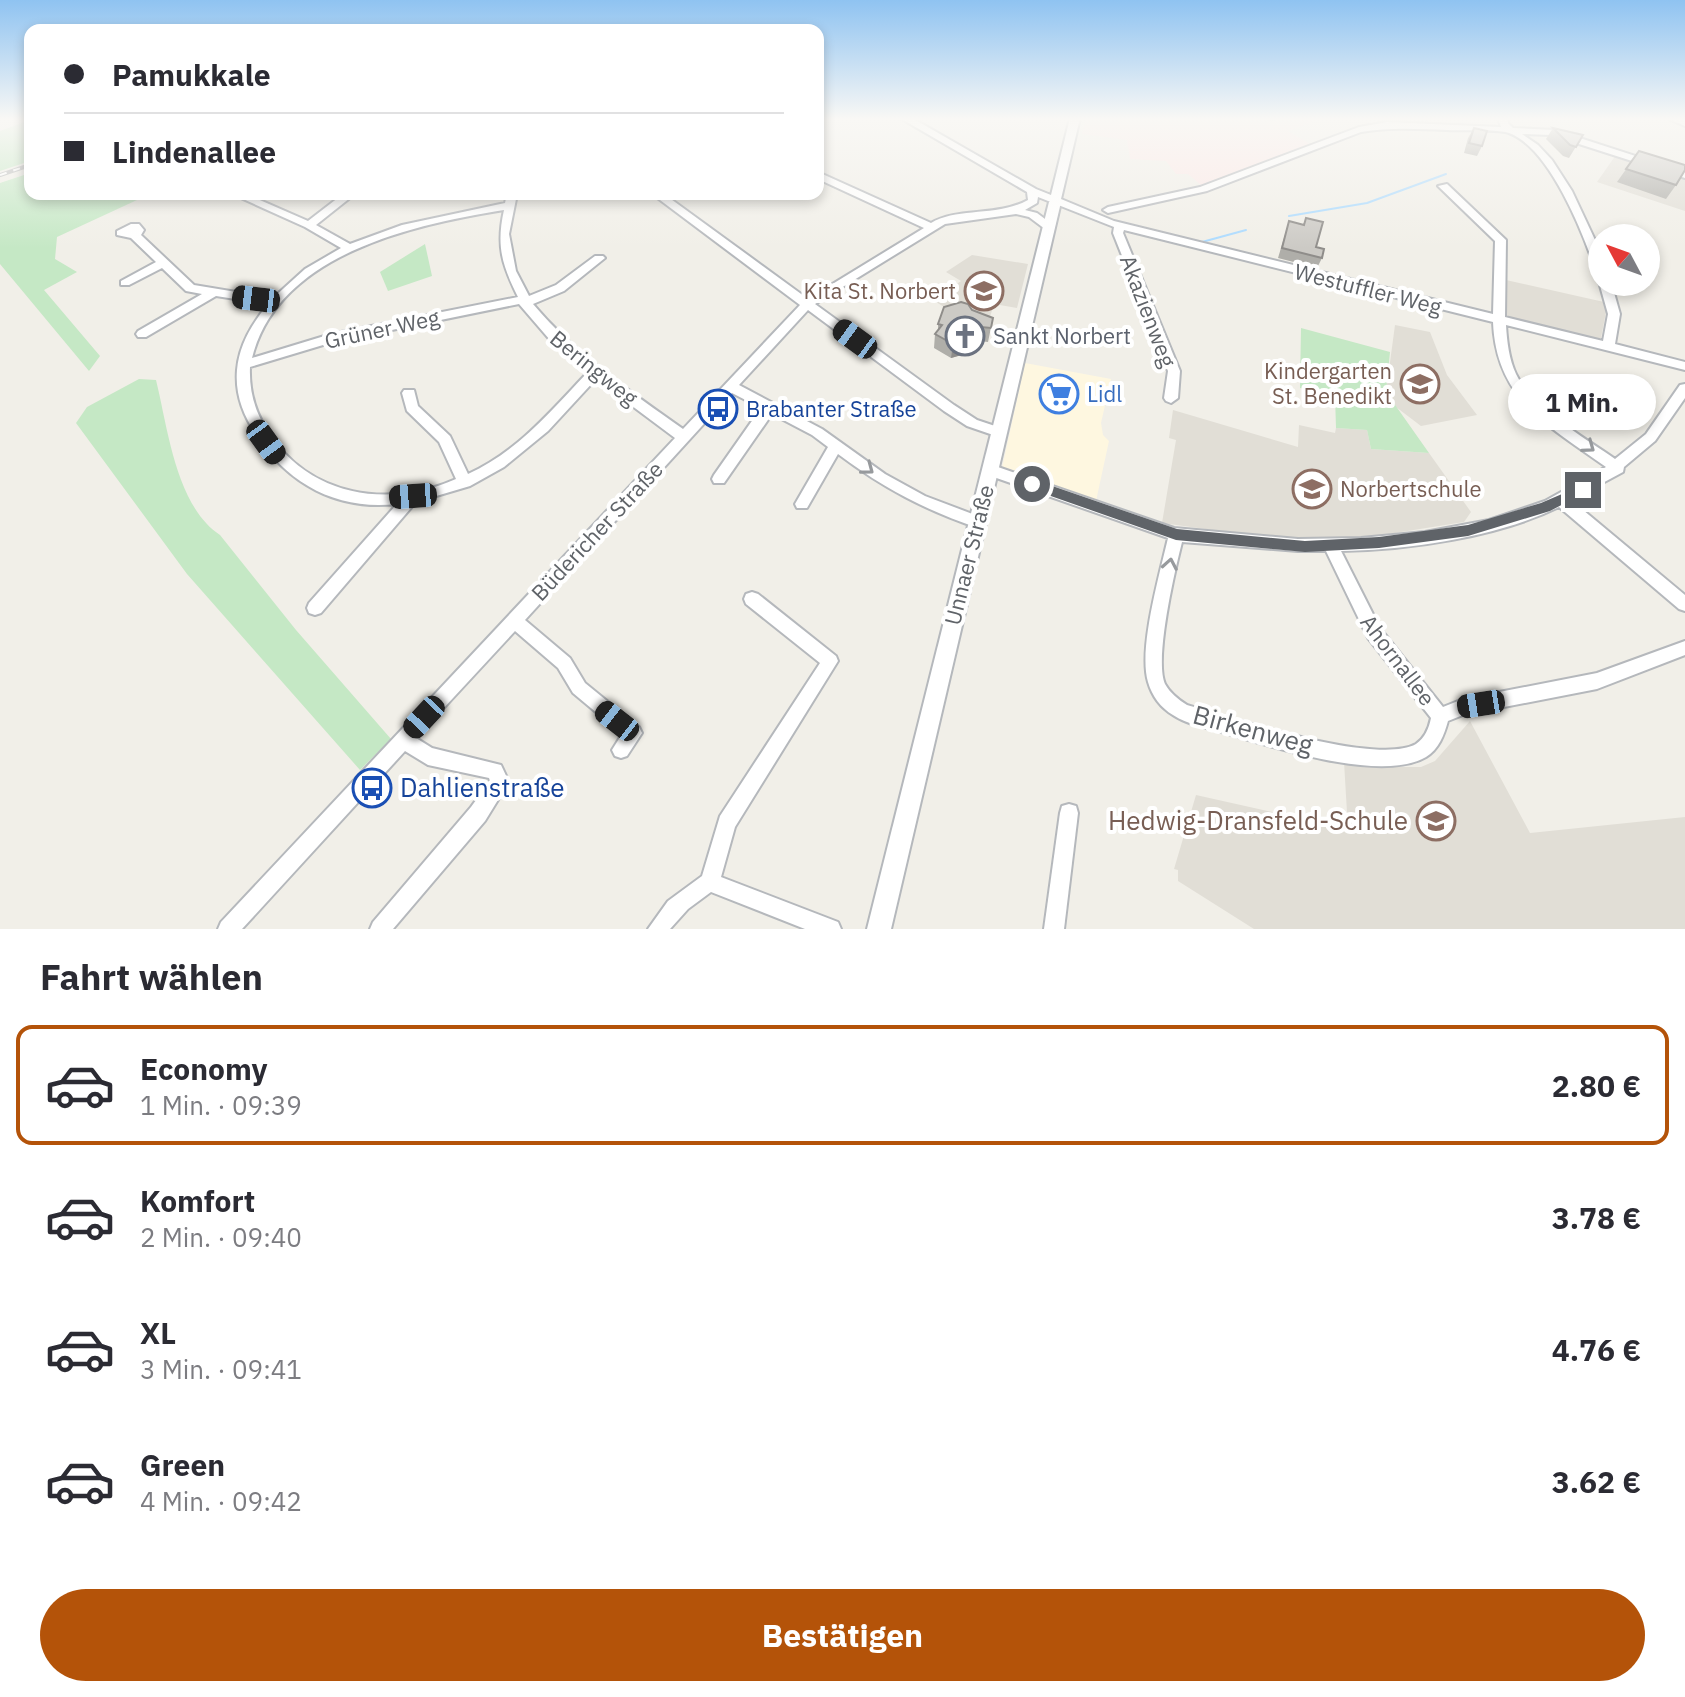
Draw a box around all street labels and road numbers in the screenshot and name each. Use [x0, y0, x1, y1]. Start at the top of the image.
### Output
street label: Akazienweg [1114, 251, 1183, 371]
street label: Westuffler Weg [1292, 256, 1445, 321]
street label: Grüner Weg [322, 302, 442, 355]
street label: Beringweg [545, 323, 644, 412]
street label: Büdericher Straße [524, 455, 669, 607]
street label: Unnaer Straße [937, 482, 1000, 628]
street label: Ahornallee [1355, 608, 1442, 711]
street label: Birkenweg [1189, 697, 1317, 761]

